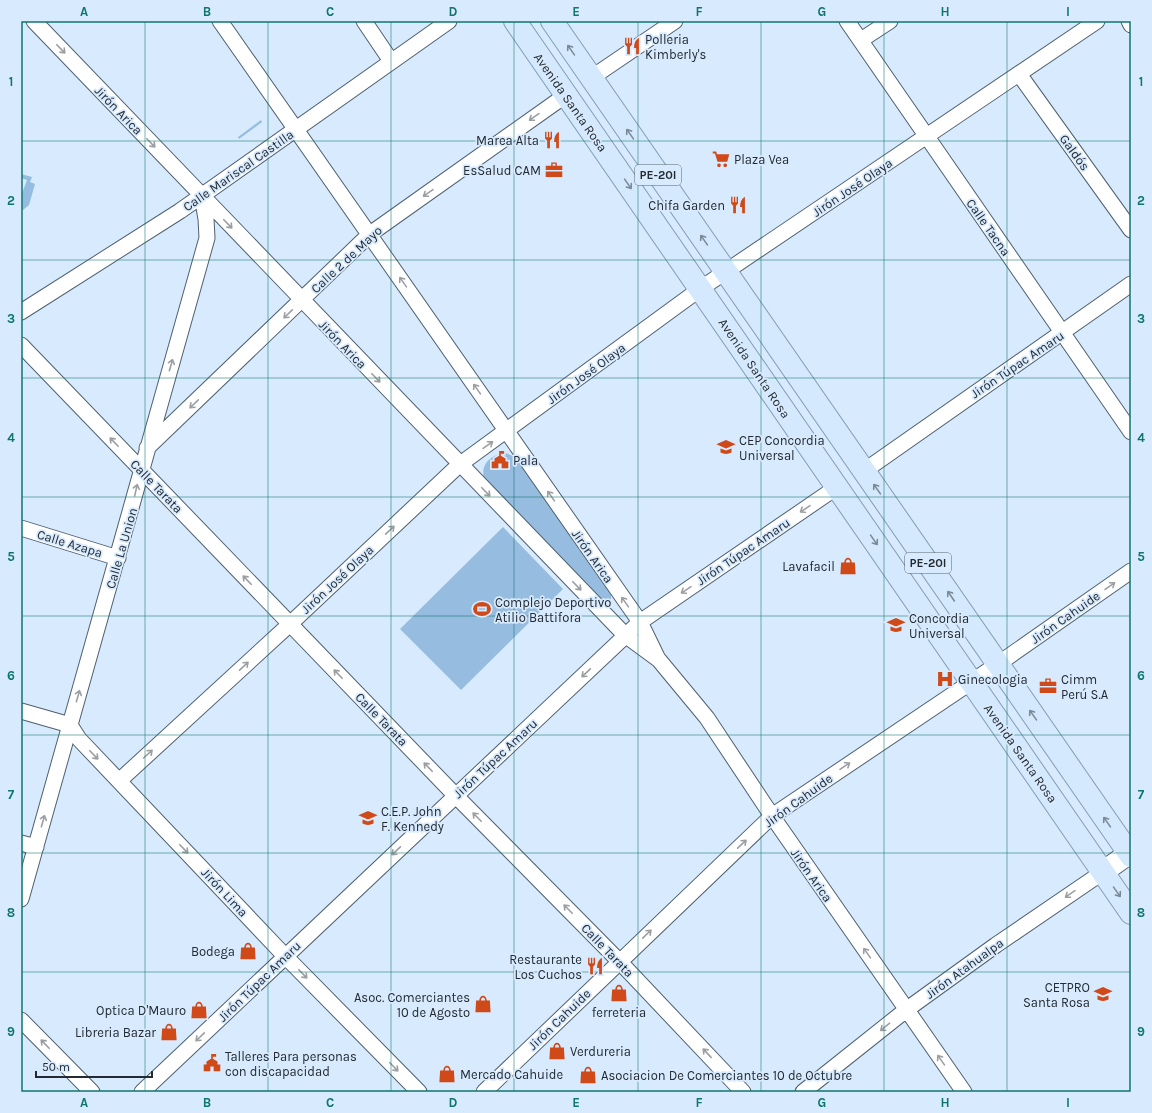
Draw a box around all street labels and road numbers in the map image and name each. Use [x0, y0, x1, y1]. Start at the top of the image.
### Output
street label: Avenida Santa Rosa [531, 50, 610, 155]
street label: Jirón Arica [92, 83, 145, 138]
street label: Calle Mariscal Castilla [180, 127, 296, 214]
street label: Galdós [1057, 131, 1093, 173]
street label: Jirón José Olaya [809, 155, 895, 220]
road number: PE-20I [635, 165, 681, 185]
street label: Calle Tacna [963, 196, 1014, 259]
street label: Calle 2 de Mayo [308, 223, 385, 296]
street label: Avenida Santa Rosa [716, 316, 794, 421]
street label: Jirón Arica [316, 317, 369, 372]
street label: Jirón Túpac Amaru [968, 328, 1067, 401]
street label: Jirón José Olaya [544, 340, 628, 407]
street label: Calle Tarata [127, 456, 186, 516]
street label: Calle La Union [103, 506, 140, 590]
street label: Jirón Túpac Amaru [694, 515, 793, 588]
street label: Calle Azapa [35, 526, 104, 561]
street label: Jirón Arica [569, 527, 616, 586]
street label: Jirón José Olaya [298, 542, 377, 617]
road number: PE-20I [905, 553, 951, 573]
street label: Jirón Cahuide [1028, 588, 1103, 647]
street label: Calle Tarata [352, 689, 411, 749]
street label: Avenida Santa Rosa [981, 701, 1060, 806]
street label: Jirón Túpac Amaru [450, 716, 540, 801]
street label: Jirón Cahuide [761, 770, 836, 830]
street label: Jirón Arica [788, 846, 835, 905]
street label: Jirón Lima [198, 865, 251, 920]
street label: Calle Tarata [578, 920, 637, 980]
street label: Jirón Atahualpa [922, 935, 1006, 1002]
street label: Jirón Túpac Amaru [215, 938, 304, 1025]
street label: Jirón Cahuide [525, 986, 594, 1053]

